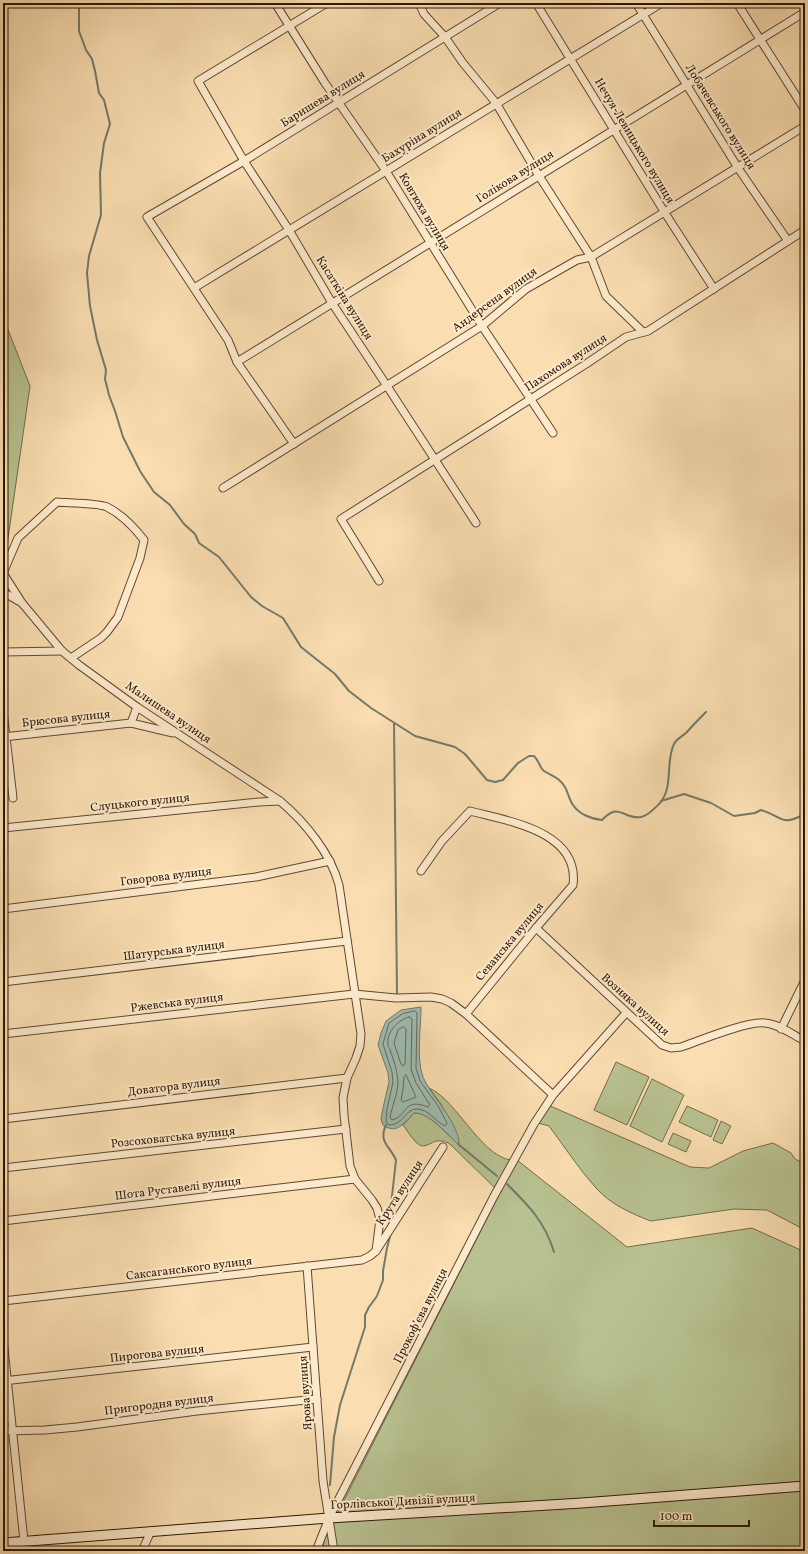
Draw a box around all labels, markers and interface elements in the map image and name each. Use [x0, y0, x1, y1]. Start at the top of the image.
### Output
street label: Лобачевського вулиця [681, 61, 759, 173]
street label: Баришева вулиця [278, 67, 368, 131]
street label: Нечуя-Левицького вулиця [590, 75, 678, 207]
street label: Бахуріна вулиця [379, 105, 465, 167]
street label: Голікова вулиця [473, 147, 557, 207]
street label: Ковтюха вулиця [394, 170, 454, 254]
street label: Касаткіна вулиця [312, 253, 376, 343]
street label: Андерсена вулиця [449, 264, 541, 336]
street label: Пахомова вулиця [522, 330, 610, 396]
street label: Малишева вулиця [122, 678, 214, 748]
street label: Брюсова вулиця [21, 706, 111, 732]
street label: Слуцького вулиця [90, 790, 190, 816]
street label: Говорова вулиця [119, 863, 213, 891]
street label: Севанська вулиця [472, 899, 548, 985]
street label: Шатурська вулиця [122, 937, 226, 965]
street label: Возняка вулиця [597, 970, 673, 1040]
street label: Ржевська вулиця [130, 989, 224, 1017]
street label: Доватора вулиця [127, 1073, 221, 1101]
street label: Розсоховатська вулиця [110, 1124, 236, 1152]
street label: Крута вулиця [373, 1157, 427, 1229]
street label: Шота Руставелі вулиця [114, 1173, 242, 1205]
street label: Саксаганського вулиця [125, 1253, 253, 1285]
street label: Прокоф’єва вулиця [390, 1266, 452, 1366]
street label: Пирогова вулиця [109, 1341, 205, 1367]
street label: Ярова вулиця [295, 1355, 317, 1431]
street label: Пригородня вулиця [103, 1390, 215, 1420]
street label: Горлівської Дивізії вулиця [330, 1490, 476, 1514]
scale bar [654, 1502, 749, 1528]
text: 100 m [660, 1509, 693, 1525]

